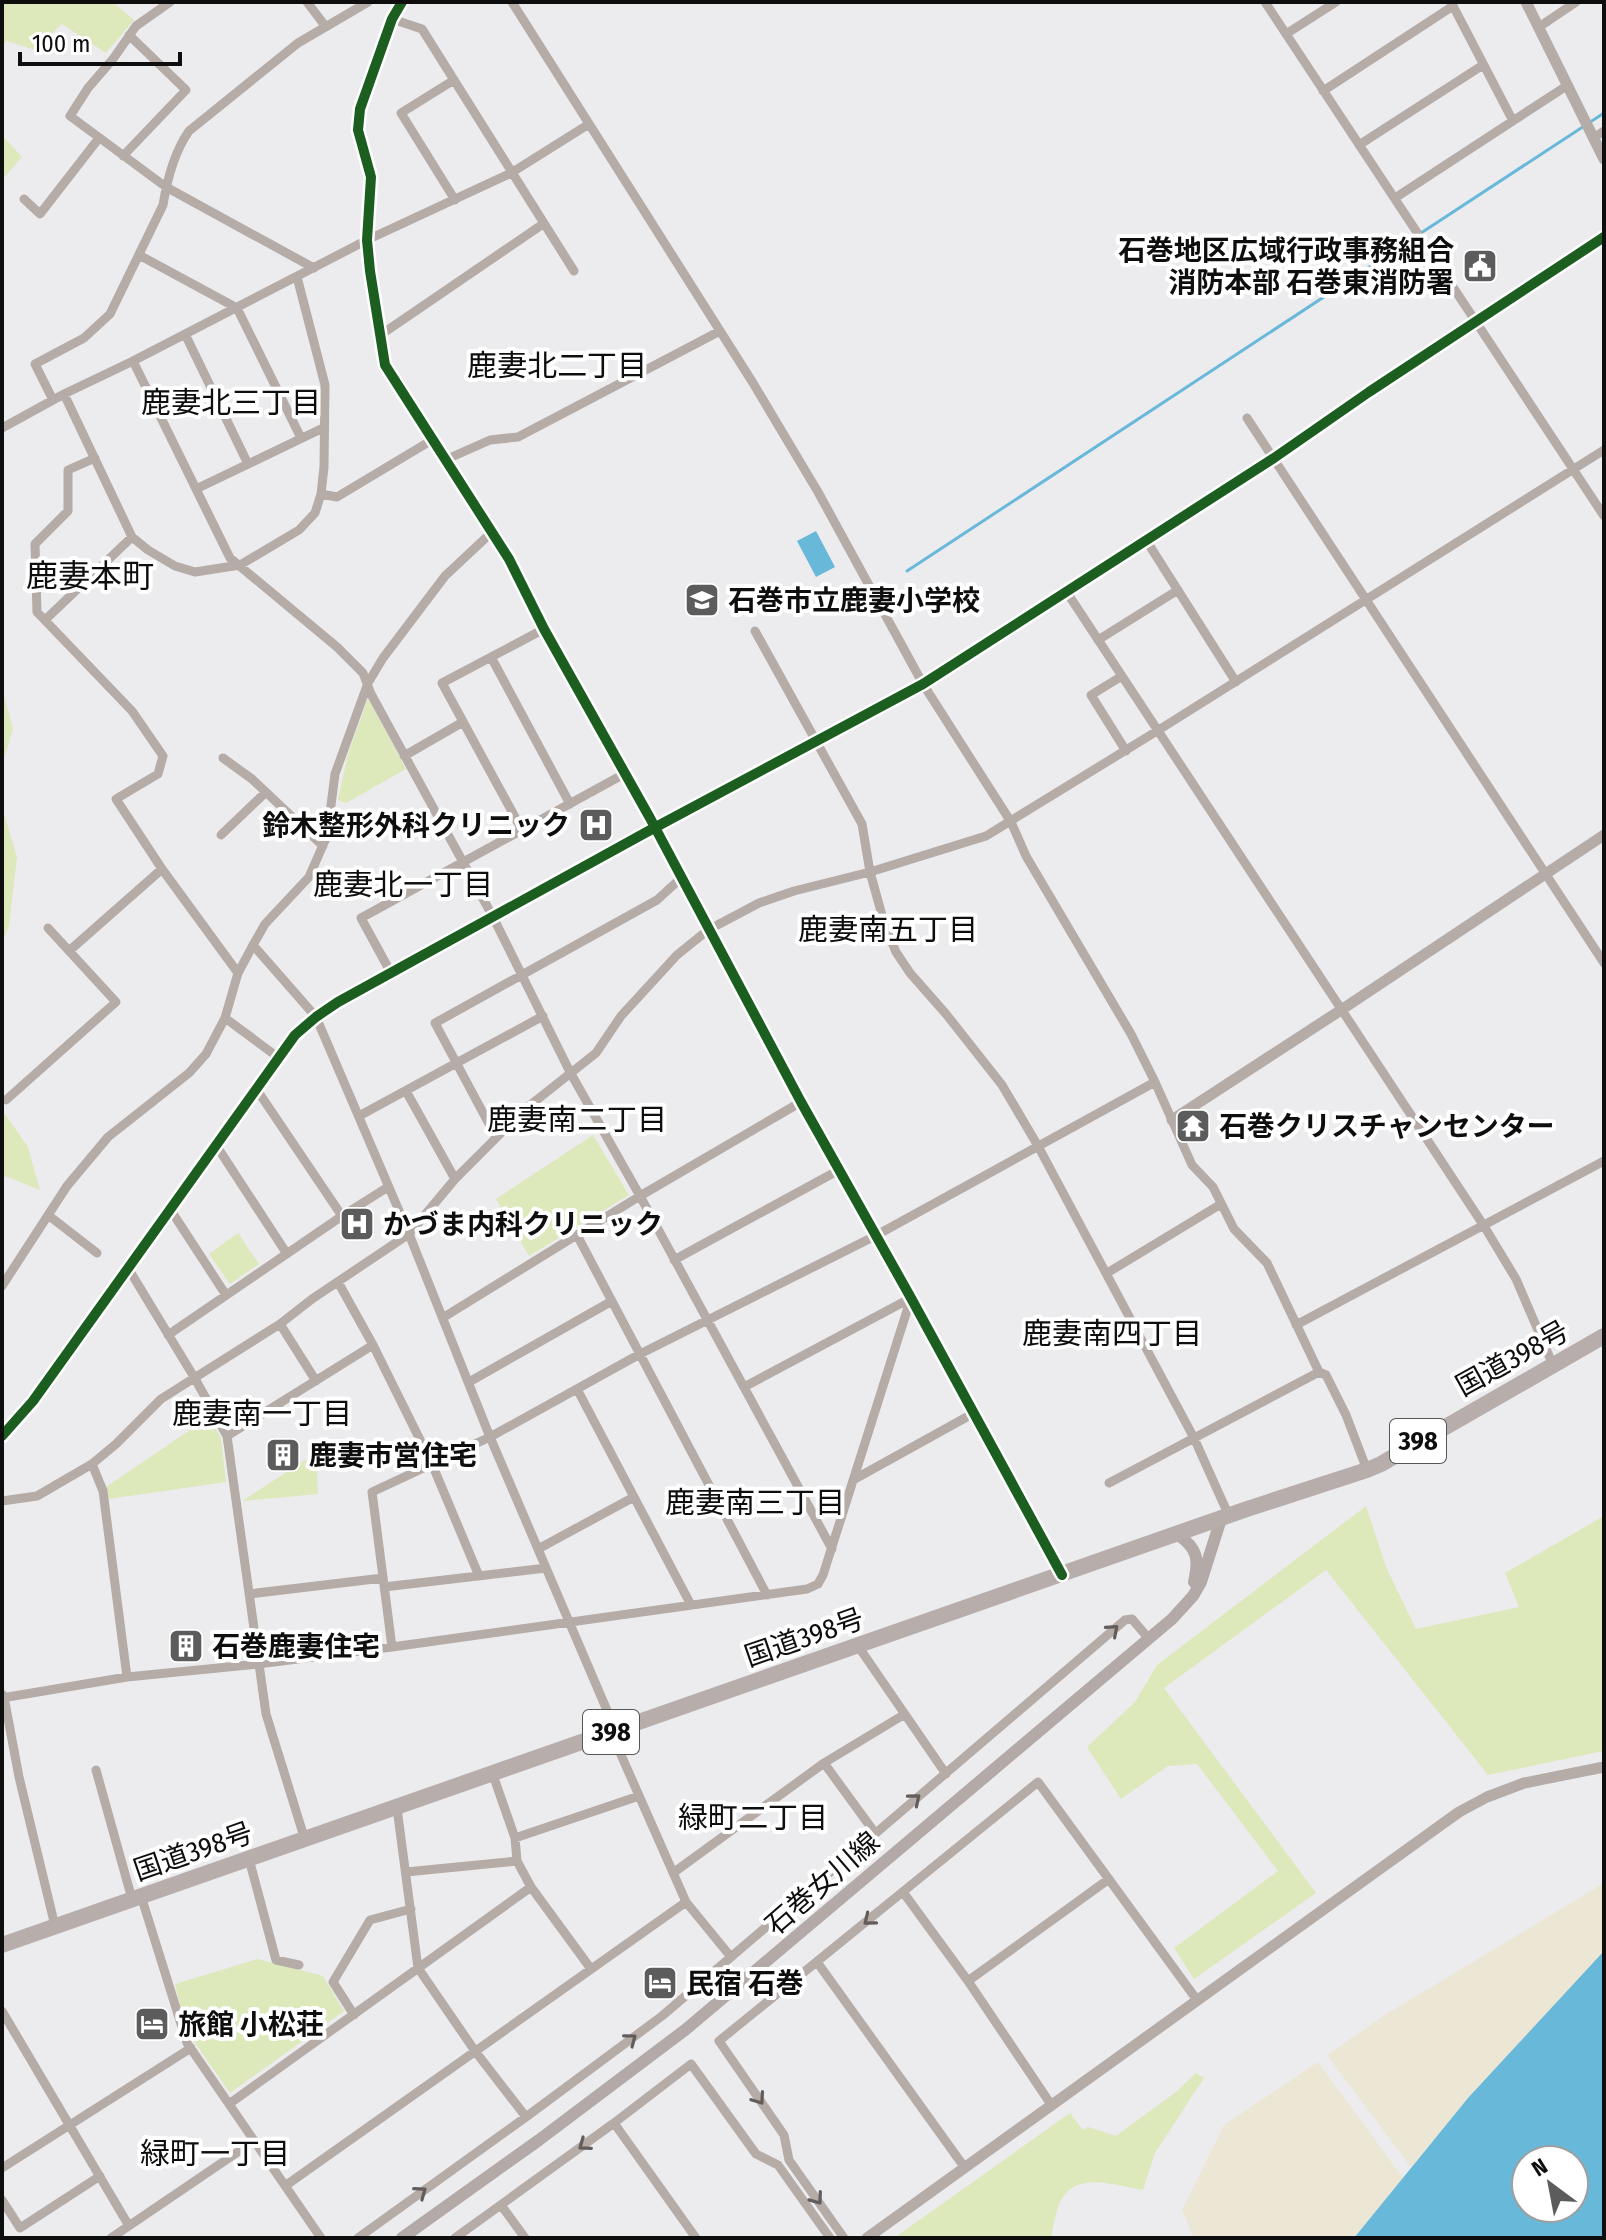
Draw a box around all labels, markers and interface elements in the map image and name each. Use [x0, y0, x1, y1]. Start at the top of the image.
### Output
scale bar [20, 16, 180, 66]
text: 100 m [32, 30, 90, 58]
place label: 石巻地区広域行政事務組合 消防本部 石巻東消防署 [1118, 234, 1454, 299]
public building icon: 石巻地区広域行政事務組合 消防本部 石巻東消防署 [1461, 247, 1499, 285]
district label: 鹿妻北二丁目 [467, 348, 647, 384]
district label: 鹿妻北三丁目 [141, 385, 321, 421]
district label: 鹿妻本町 [26, 557, 154, 595]
school or university icon: 石巻市立鹿妻小学校 [683, 581, 721, 619]
place label: 石巻市立鹿妻小学校 [728, 584, 980, 617]
hospital icon: 鈴木整形外科クリニック [577, 806, 615, 844]
place label: 鈴木整形外科クリニック [262, 809, 570, 842]
district label: 鹿妻北一丁目 [313, 867, 493, 903]
district label: 鹿妻南五丁目 [798, 912, 978, 948]
district label: 鹿妻南二丁目 [487, 1102, 667, 1138]
temple icon: 石巻クリスチャンセンター [1174, 1107, 1212, 1145]
place label: 石巻クリスチャンセンター [1219, 1110, 1555, 1143]
hospital icon: かづま内科クリニック [338, 1205, 376, 1243]
place label: かづま内科クリニック [383, 1208, 663, 1241]
street label: 国道398号 [1450, 1314, 1574, 1403]
district label: 鹿妻南四丁目 [1022, 1316, 1202, 1352]
district label: 鹿妻南一丁目 [172, 1396, 352, 1432]
road number: 398 [1390, 1419, 1446, 1463]
building icon: 鹿妻市営住宅 [264, 1436, 302, 1474]
place label: 鹿妻市営住宅 [309, 1439, 477, 1472]
district label: 鹿妻南三丁目 [665, 1485, 845, 1521]
street label: 国道398号 [740, 1602, 868, 1673]
one-way arrow [1103, 1625, 1118, 1640]
building icon: 石巻鹿妻住宅 [167, 1627, 205, 1665]
place label: 石巻鹿妻住宅 [212, 1630, 380, 1663]
road number: 398 [583, 1710, 639, 1754]
one-way arrow [906, 1795, 921, 1809]
district label: 緑町二丁目 [678, 1800, 828, 1836]
street label: 国道398号 [129, 1816, 257, 1887]
street label: 石巻女川線 [759, 1825, 886, 1942]
one-way arrow [864, 1910, 878, 1925]
hotel icon: 民宿 石巻 [641, 1964, 679, 2002]
place label: 民宿 石巻 [686, 1967, 804, 2000]
hotel icon: 旅館 小松荘 [133, 2005, 171, 2043]
place label: 旅館 小松荘 [178, 2008, 324, 2041]
one-way arrow [622, 2034, 636, 2049]
one-way arrow [749, 2090, 764, 2104]
one-way arrow [579, 2135, 593, 2150]
district label: 緑町一丁目 [140, 2136, 290, 2172]
north arrow [1510, 2144, 1590, 2224]
text: N [1527, 2153, 1552, 2182]
one-way arrow [412, 2188, 427, 2202]
one-way arrow [807, 2191, 822, 2205]

